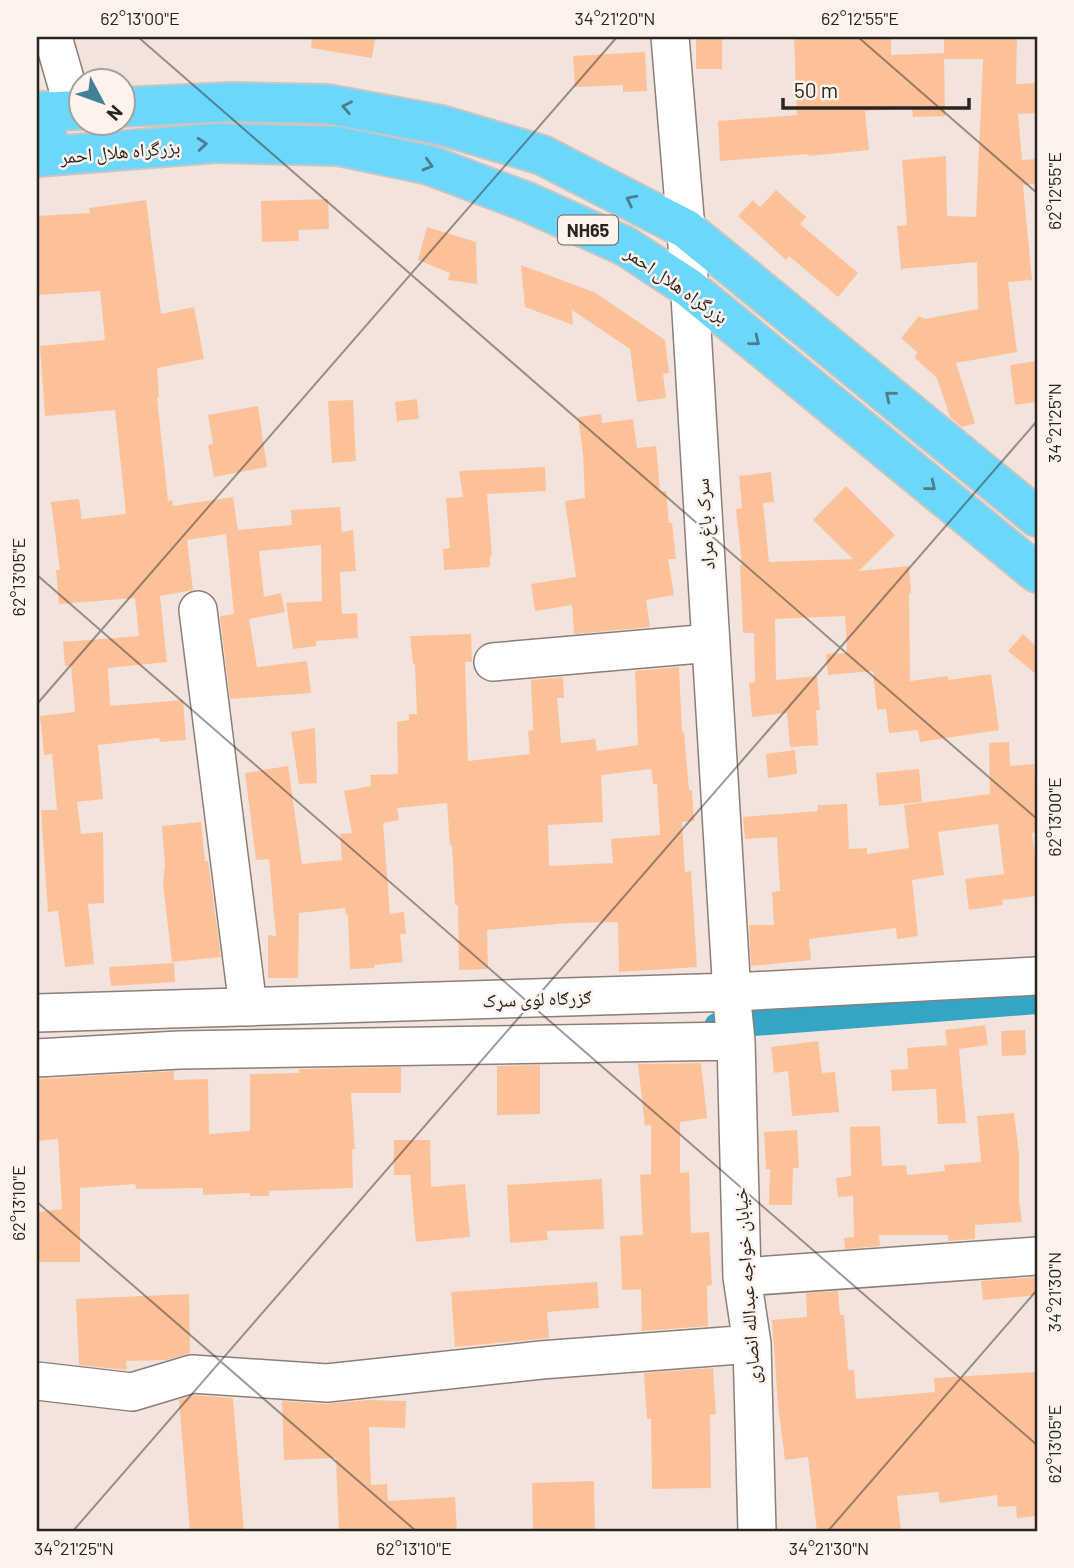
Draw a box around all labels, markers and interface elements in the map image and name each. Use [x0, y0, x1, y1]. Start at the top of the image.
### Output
text: 62°13'00"E [100, 7, 180, 29]
text: 34°21'20"N [575, 7, 655, 29]
text: 62°12'55"E [821, 7, 899, 29]
north arrow [66, 66, 136, 136]
scale bar [783, 66, 969, 110]
text: 50 m [794, 77, 838, 102]
text: N [102, 101, 128, 126]
one-way arrow [341, 101, 353, 116]
street label: بزرگراه هلال احمر [58, 134, 181, 169]
one-way arrow [197, 137, 208, 152]
text: 62°12'55"E [1043, 152, 1065, 230]
one-way arrow [422, 157, 434, 172]
one-way arrow [625, 195, 638, 209]
road number: NH65 [558, 215, 618, 244]
street label: بزرگراه هلال احمر [620, 239, 733, 329]
one-way arrow [747, 333, 759, 346]
text: 34°21'25"N [1043, 383, 1065, 463]
one-way arrow [885, 392, 898, 404]
street label: سرک باغ مراد [689, 477, 720, 571]
one-way arrow [922, 478, 935, 490]
text: 62°13'05"E [7, 538, 29, 616]
text: 62°13'00"E [1043, 777, 1065, 857]
street label: ګزرګاه لوی سړک [482, 985, 592, 1013]
text: 62°13'10"E [7, 1165, 29, 1241]
street label: خیابان خواجه عبدالله انصاری [728, 1187, 765, 1385]
text: 34°21'30"N [1043, 1252, 1065, 1332]
text: 62°13'05"E [1043, 1405, 1065, 1483]
text: 34°21'25"N [34, 1537, 114, 1559]
text: 62°13'10"E [376, 1537, 452, 1559]
text: 34°21'30"N [789, 1537, 869, 1559]

